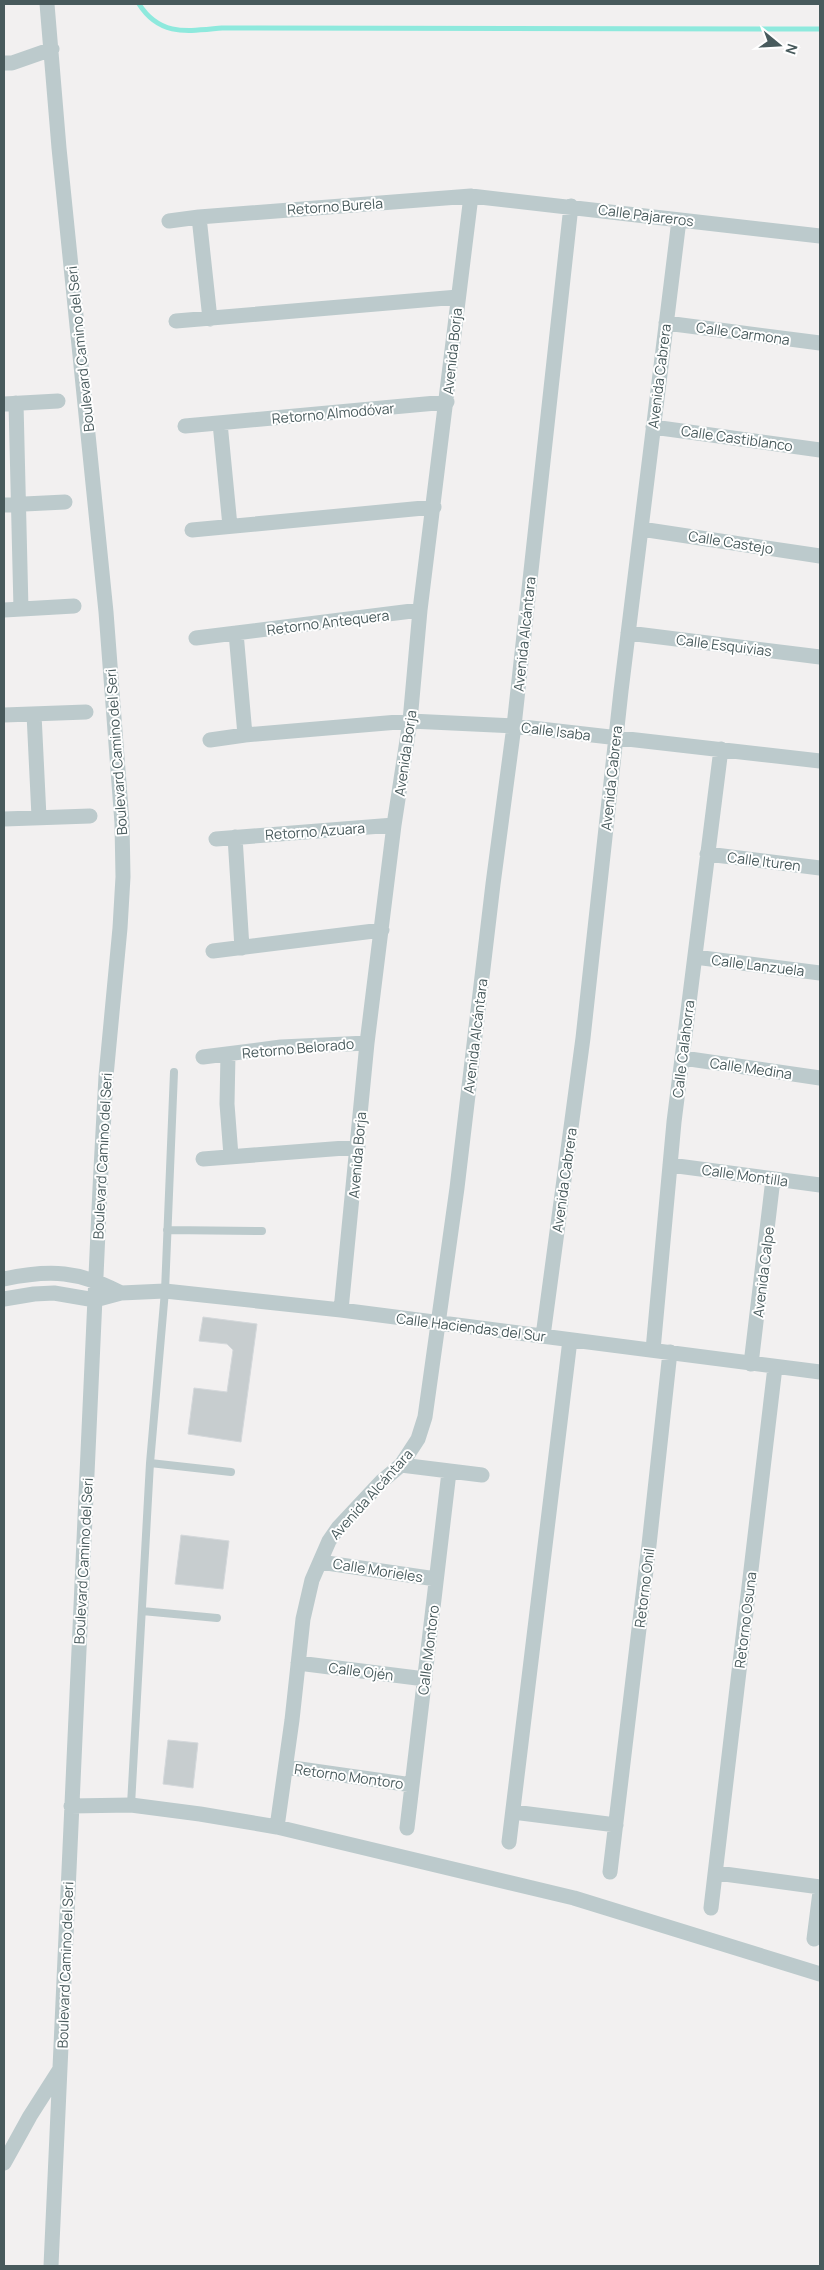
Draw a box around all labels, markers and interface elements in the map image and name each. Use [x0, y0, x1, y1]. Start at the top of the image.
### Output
north arrow [754, 20, 804, 70]
text: N [781, 41, 802, 57]
street label: Retorno Burela [286, 193, 384, 219]
street label: Calle Pajareros [597, 200, 695, 230]
street label: Boulevard Camino del Seri [62, 265, 98, 433]
street label: Avenida Borja [438, 307, 466, 395]
street label: Calle Carmona [695, 317, 791, 349]
street label: Avenida Cabrera [643, 323, 675, 429]
street label: Retorno Almodóvar [271, 398, 395, 428]
street label: Calle Castiblanco [680, 421, 794, 455]
street label: Calle Castejo [687, 526, 775, 558]
street label: Avenida Alcántara [509, 576, 539, 692]
street label: Retorno Antequera [266, 605, 390, 639]
street label: Calle Esquivias [675, 630, 773, 660]
street label: Boulevard Camino del Seri [101, 668, 131, 836]
street label: Avenida Borja [390, 709, 420, 797]
street label: Calle Isaba [520, 717, 592, 745]
street label: Avenida Cabrera [596, 725, 626, 831]
street label: Retorno Azuara [264, 818, 366, 844]
street label: Calle Ituren [726, 847, 802, 875]
street label: Calle Lanzuela [710, 950, 806, 980]
street label: Avenida Alcántara [459, 978, 491, 1094]
street label: Calle Calahorra [668, 999, 698, 1099]
street label: Retorno Belorado [241, 1034, 355, 1062]
street label: Calle Medina [709, 1053, 793, 1083]
street label: Boulevard Camino del Seri [88, 1072, 116, 1240]
street label: Avenida Borja [344, 1111, 370, 1199]
street label: Avenida Cabrera [547, 1127, 581, 1233]
street label: Calle Montilla [701, 1160, 789, 1190]
street label: Avenida Calpe [748, 1226, 778, 1318]
street label: Calle Haciendas del Sur [395, 1308, 547, 1346]
street label: Avenida Alcántara [325, 1445, 417, 1543]
street label: Boulevard Camino del Seri [69, 1477, 97, 1645]
street label: Retorno Onil [630, 1547, 658, 1629]
street label: Calle Morieles [332, 1554, 424, 1586]
street label: Retorno Osuna [730, 1571, 760, 1669]
street label: Calle Montoro [413, 1604, 443, 1696]
street label: Calle Ojén [327, 1658, 395, 1684]
street label: Retorno Montoro [293, 1759, 405, 1793]
street label: Boulevard Camino del Seri [53, 1881, 77, 2049]

